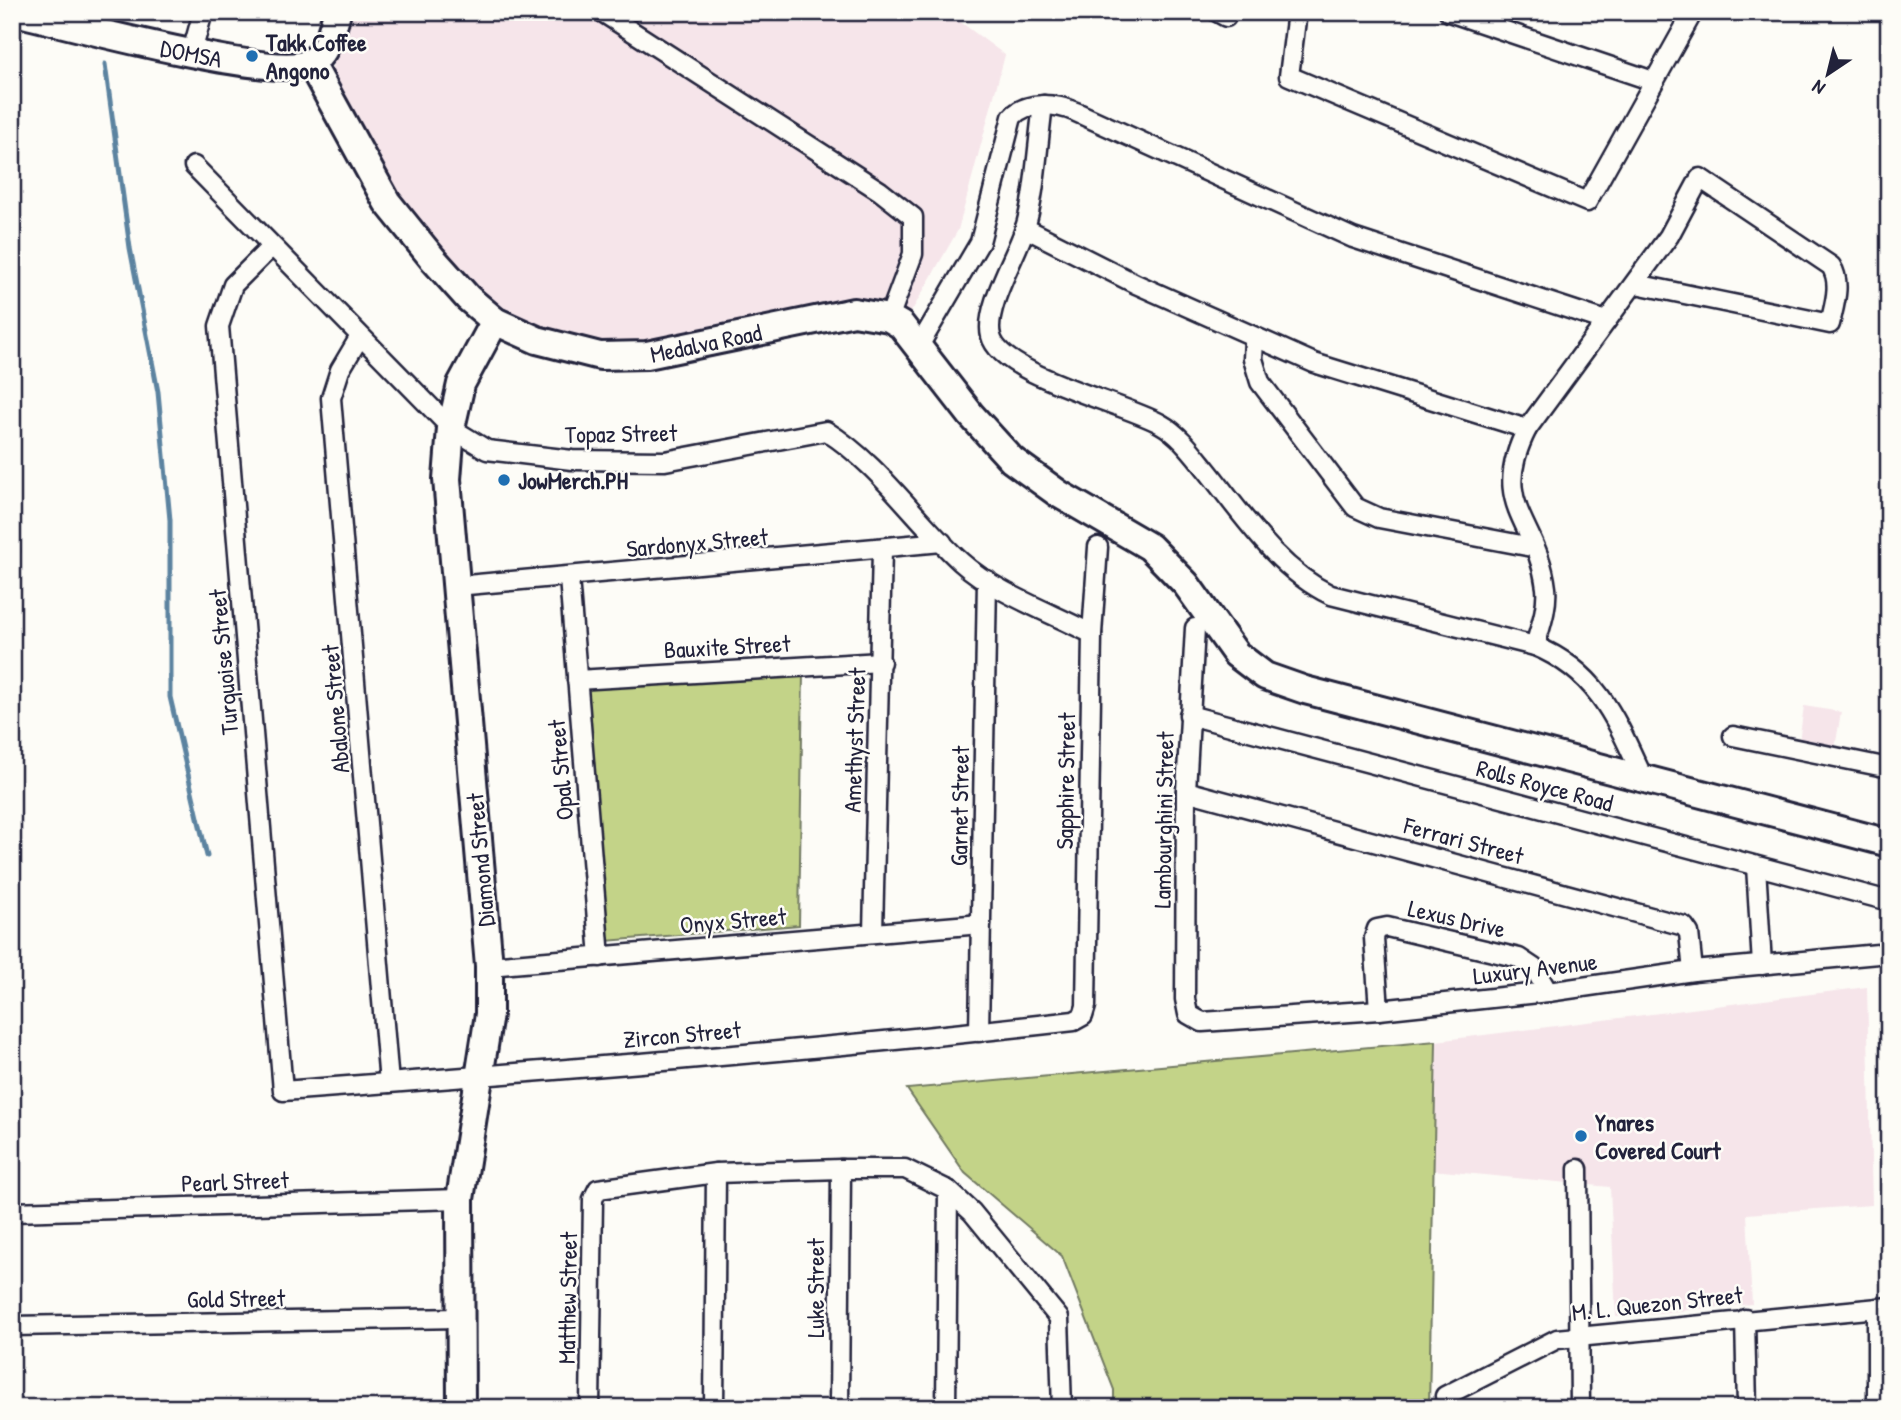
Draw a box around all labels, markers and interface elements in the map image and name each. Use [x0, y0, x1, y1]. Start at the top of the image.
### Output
place label: Takk Coffee Angono [265, 26, 367, 87]
street label: DOMSA [158, 31, 225, 75]
north arrow [1792, 38, 1862, 108]
marker: Takk Coffee Angono [244, 48, 260, 64]
text: N [1807, 74, 1830, 101]
street label: Medalva Road [647, 316, 764, 370]
street label: Topaz Street [565, 416, 678, 450]
place label: JowMerch.PH [518, 464, 628, 496]
marker: JowMerch.PH [496, 472, 512, 488]
street label: Sardonyx Street [625, 520, 770, 564]
street label: Turquoise Street [201, 587, 245, 736]
street label: Bauxite Street [663, 627, 792, 665]
street label: Abalone Street [313, 643, 357, 775]
street label: Amethyst Street [835, 666, 873, 813]
street label: Sapphire Street [1048, 712, 1082, 850]
street label: Opal Street [540, 718, 580, 822]
street label: Lambourghini Street [1145, 731, 1181, 909]
street label: Garnet Street [942, 745, 976, 866]
street label: Rolls Royce Road [1473, 751, 1617, 819]
street label: Diamond Street [458, 791, 502, 928]
street label: Ferrari Street [1400, 808, 1528, 871]
street label: Lexus Drive [1405, 891, 1509, 945]
street label: Onyx Street [679, 899, 788, 941]
street label: Luxury Avenue [1471, 944, 1599, 991]
street label: Zircon Street [622, 1013, 743, 1055]
place label: Ynares Covered Court [1595, 1106, 1721, 1166]
marker: Ynares Covered Court [1573, 1128, 1589, 1144]
street label: Pearl Street [181, 1163, 290, 1199]
street label: Matthew Street [550, 1231, 584, 1364]
street label: Luke Street [799, 1238, 831, 1338]
street label: M. L. Quezon Street [1570, 1278, 1745, 1328]
street label: Gold Street [187, 1281, 286, 1315]

